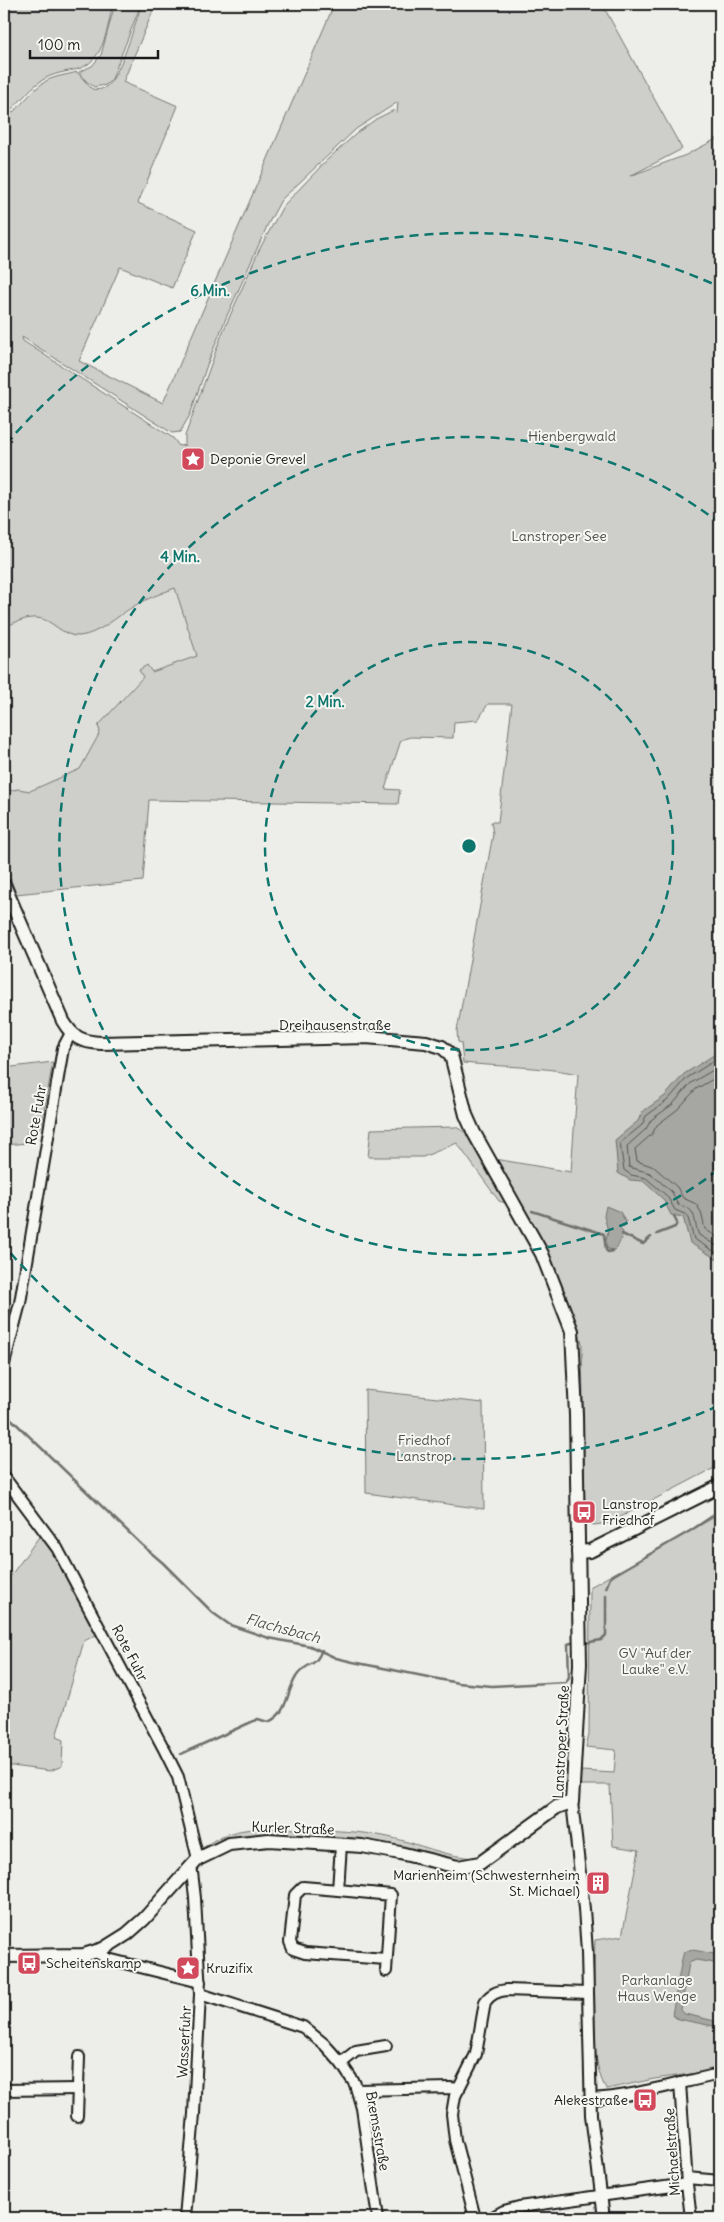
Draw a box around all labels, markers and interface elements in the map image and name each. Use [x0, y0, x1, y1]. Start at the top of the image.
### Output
scale bar [30, 28, 158, 60]
text: 100 m [38, 35, 80, 54]
text: 6 Min. [190, 281, 230, 300]
park label: Hienbergwald [528, 427, 616, 445]
place icon: Deponie Grevel [180, 446, 206, 472]
place label: Deponie Grevel [210, 450, 306, 468]
park label: Lanstroper See [511, 527, 607, 545]
text: 4 Min. [160, 547, 200, 566]
text: 2 Min. [305, 692, 345, 711]
centre of rings [460, 837, 478, 855]
street label: Dreihausenstraße [279, 1016, 391, 1034]
street label: Rote Fuhr [22, 1083, 50, 1147]
park label: Friedhof Lanstrop [396, 1431, 452, 1465]
place label: Lanstrop Friedhof [602, 1495, 658, 1529]
bus stop icon: Lanstrop Friedhof [571, 1499, 597, 1525]
water label: Flachsbach [244, 1609, 323, 1647]
street label: Rote Fuhr [108, 1622, 152, 1685]
park label: GV "Auf der Lauke" e.V. [619, 1644, 692, 1678]
street label: Lanstroper Straße [549, 1685, 573, 1799]
street label: Kurler Straße [251, 1818, 335, 1838]
place label: Marienheim (Schwesternheim St. Michael) [393, 1866, 580, 1900]
building icon: Marienheim (Schwesternheim St. Michael) [585, 1870, 611, 1896]
bus stop icon: Scheitenskamp [16, 1950, 42, 1976]
place label: Scheitenskamp [46, 1954, 142, 1972]
place icon: Kruzifix [175, 1955, 201, 1981]
place label: Kruzifix [206, 1959, 253, 1977]
park label: Parkanlage Haus Wenge [617, 1971, 697, 2005]
street label: Wasserfuhr [173, 2005, 195, 2079]
bus stop icon: Alekestraße [632, 2087, 658, 2113]
street label: Bremsstraße [362, 2090, 394, 2172]
place label: Alekestraße [554, 2091, 628, 2109]
street label: Michaelstraße [660, 2107, 684, 2197]

